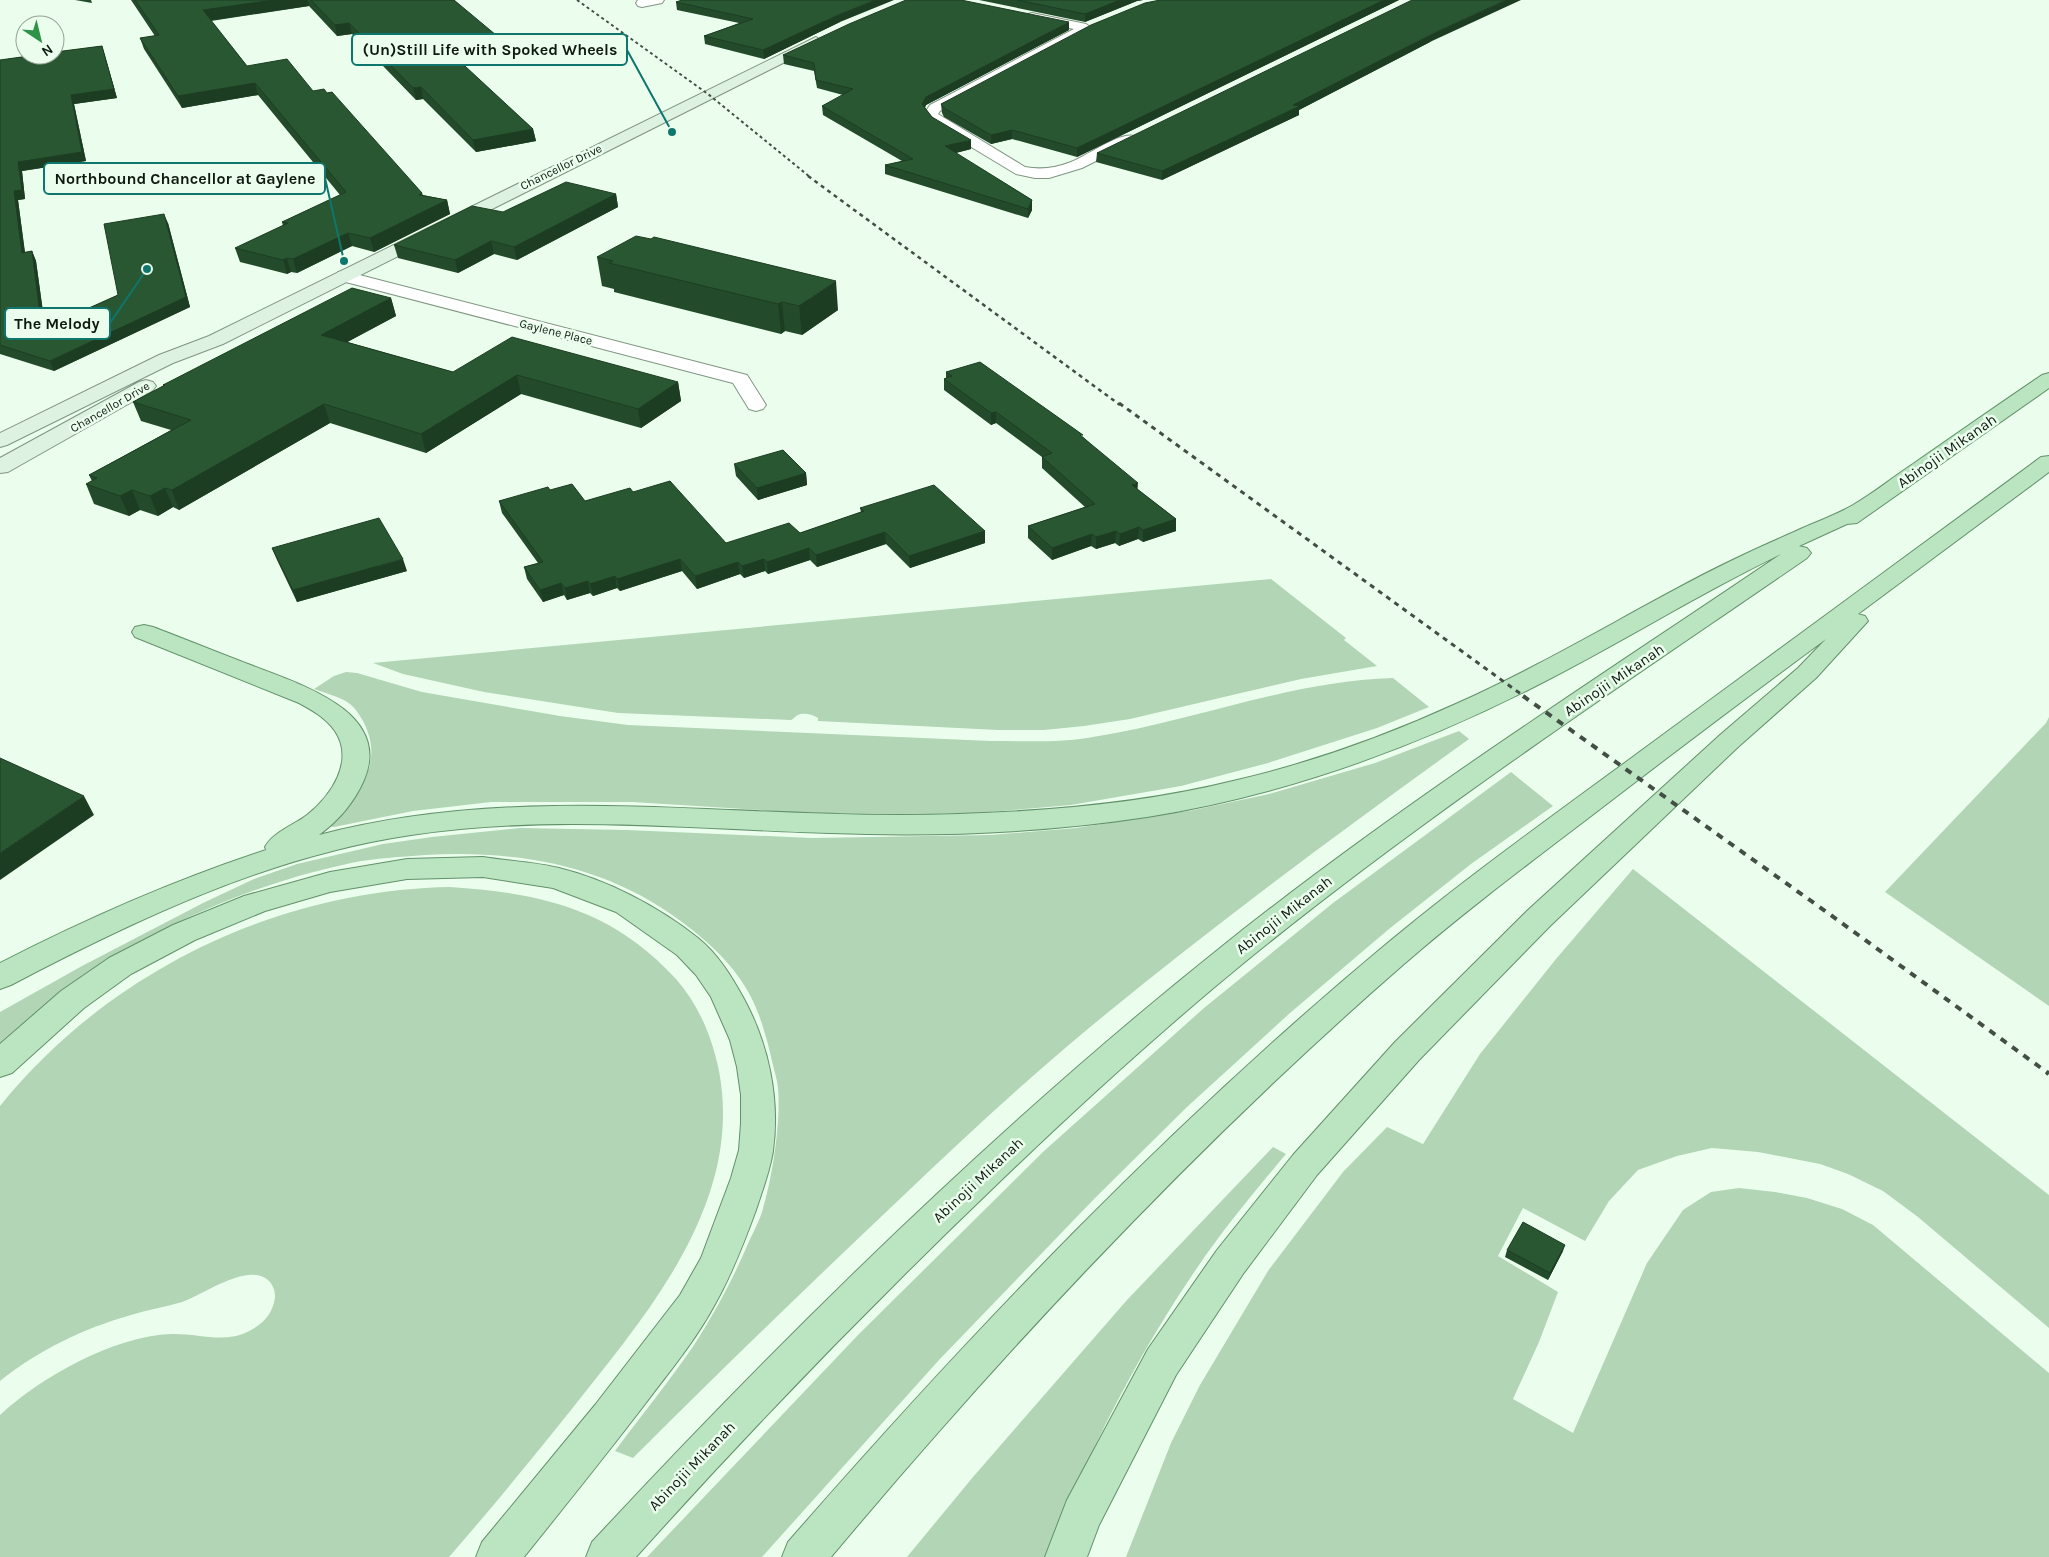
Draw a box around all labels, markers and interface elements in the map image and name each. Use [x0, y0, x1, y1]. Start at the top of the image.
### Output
north arrow [15, 15, 65, 65]
callout: (Un)Still Life with Spoked Wheels [352, 34, 627, 65]
text: N [38, 40, 56, 60]
text: (Un)Still Life with Spoked Wheels [363, 40, 617, 59]
street label: Chancellor Drive [518, 141, 604, 193]
callout: Northbound Chancellor at Gaylene [44, 163, 325, 194]
text: Northbound Chancellor at Gaylene [54, 169, 316, 188]
callout: The Melody [5, 308, 110, 339]
text: The Melody [14, 314, 100, 333]
street label: Gaylene Place [518, 316, 594, 348]
street label: Chancellor Drive [68, 379, 152, 435]
street label: Abinojii Mikanah [1894, 410, 2000, 492]
street label: Abinojii Mikanah [1561, 640, 1667, 720]
street label: Abinojii Mikanah [1232, 872, 1336, 958]
street label: Abinojii Mikanah [929, 1134, 1027, 1226]
street label: Abinojii Mikanah [645, 1418, 739, 1514]

